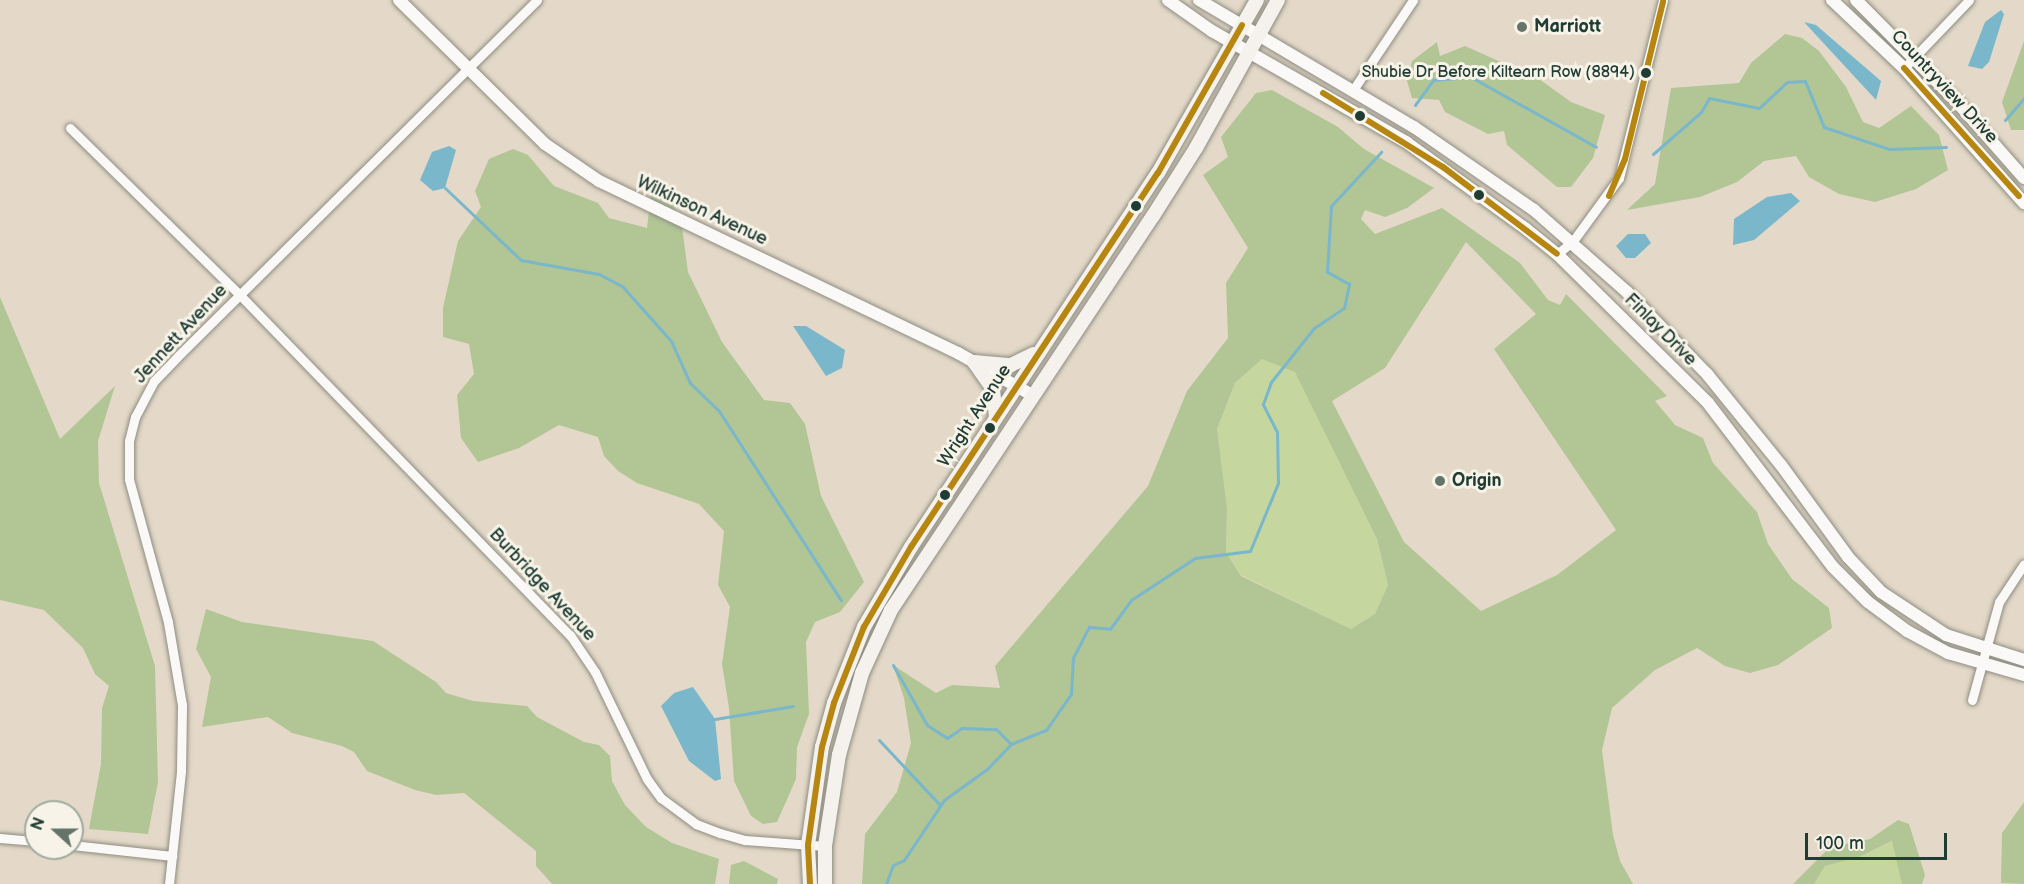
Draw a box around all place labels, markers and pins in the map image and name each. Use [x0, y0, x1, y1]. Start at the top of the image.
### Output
place label: Marriott [1534, 16, 1601, 38]
marker: Marriott [1515, 20, 1529, 34]
place label: Shubie Dr Before Kiltearn Row (8894) [1362, 63, 1635, 83]
marker: Shubie Dr Before Kiltearn Row (8894) [1640, 67, 1652, 79]
unlabelled marker [1354, 110, 1366, 122]
unlabelled marker [1473, 189, 1485, 201]
unlabelled marker [1130, 200, 1142, 212]
unlabelled marker [984, 422, 996, 434]
place label: Origin [1452, 470, 1501, 492]
marker: Origin [1433, 474, 1447, 488]
unlabelled marker [939, 489, 951, 501]

